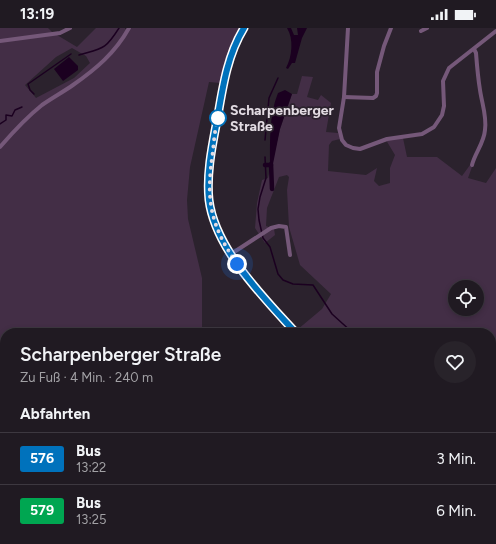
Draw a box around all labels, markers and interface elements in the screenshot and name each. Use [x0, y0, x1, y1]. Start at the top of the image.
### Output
text: 13:19 [20, 5, 54, 23]
place label: Scharpenberger Straße [230, 102, 335, 135]
marker: Scharpenberger Straße [209, 109, 227, 127]
your location [227, 254, 247, 274]
map controls [448, 280, 484, 316]
button: locate [448, 280, 484, 316]
button: heart [434, 341, 476, 383]
text: Scharpenberger Straße [20, 343, 221, 366]
text: Zu Fuß · 4 Min. · 240 m [20, 370, 153, 385]
text: Abfahrten [20, 405, 90, 423]
text: Bus [76, 442, 101, 460]
text: 576 [30, 450, 54, 467]
text: 3 Min. [436, 450, 476, 468]
text: 13:22 [76, 460, 106, 475]
text: Bus [76, 494, 101, 512]
text: 579 [30, 502, 54, 519]
text: 6 Min. [436, 502, 476, 520]
text: 13:25 [76, 512, 106, 527]

